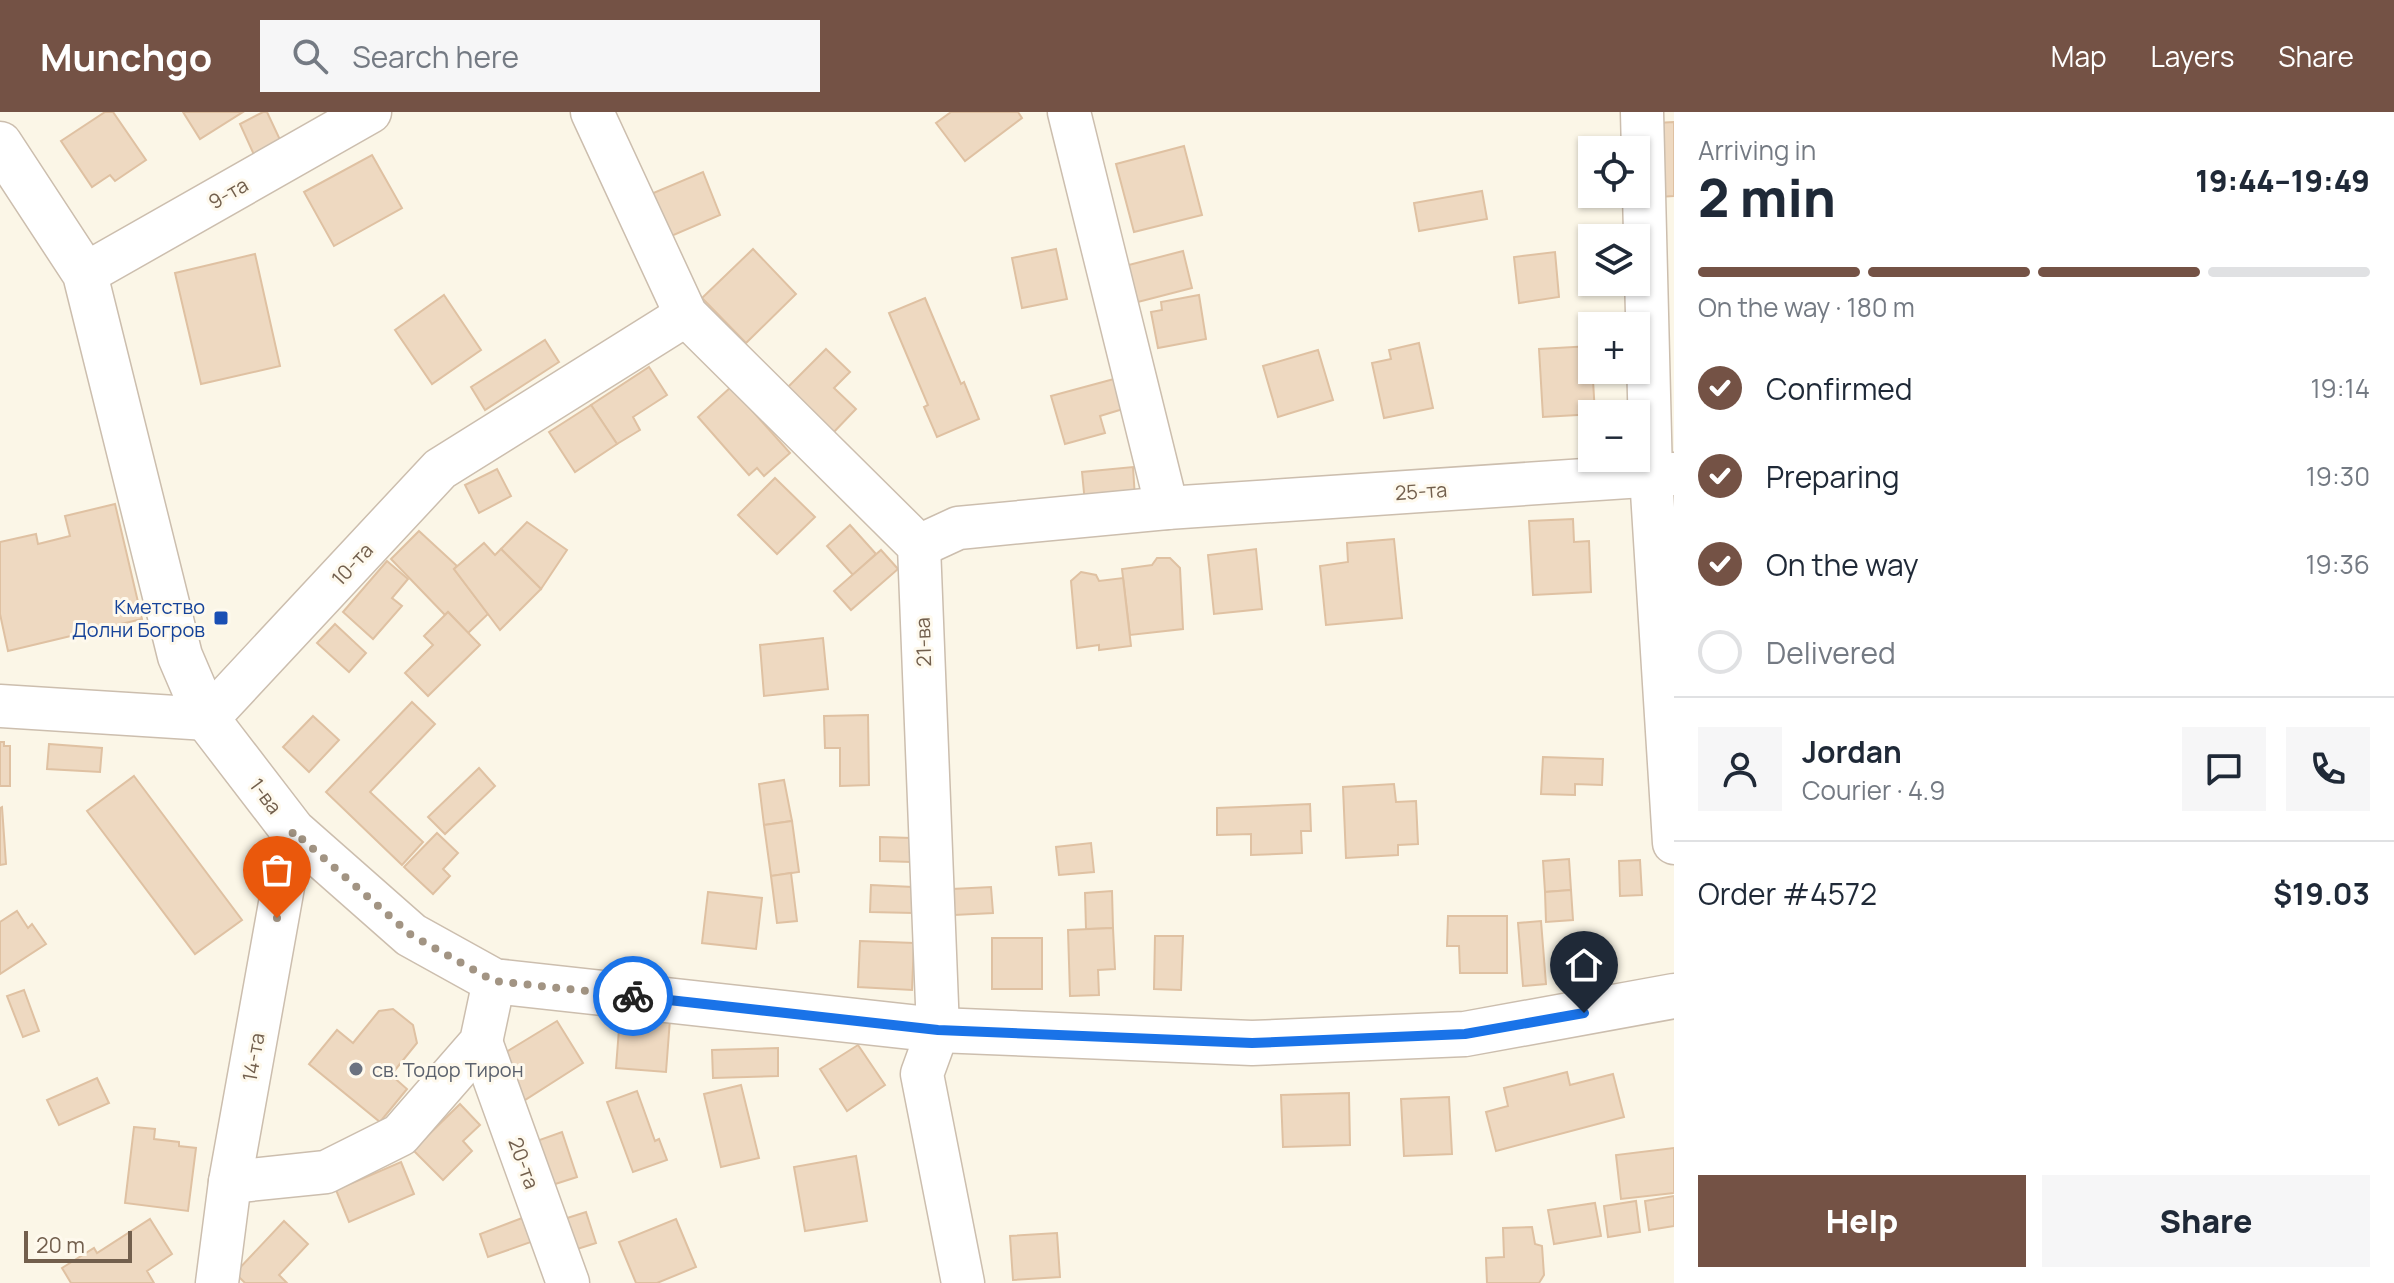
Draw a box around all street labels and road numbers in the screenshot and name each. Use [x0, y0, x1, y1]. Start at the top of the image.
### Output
street label: 9-та [203, 171, 253, 215]
street label: 25-та [1394, 476, 1448, 506]
street label: 10-та [325, 537, 379, 591]
street label: 21-ва [909, 617, 937, 667]
street label: 1-ва [244, 773, 288, 819]
street label: 14-та [235, 1031, 271, 1083]
street label: 20-та [502, 1134, 546, 1192]

